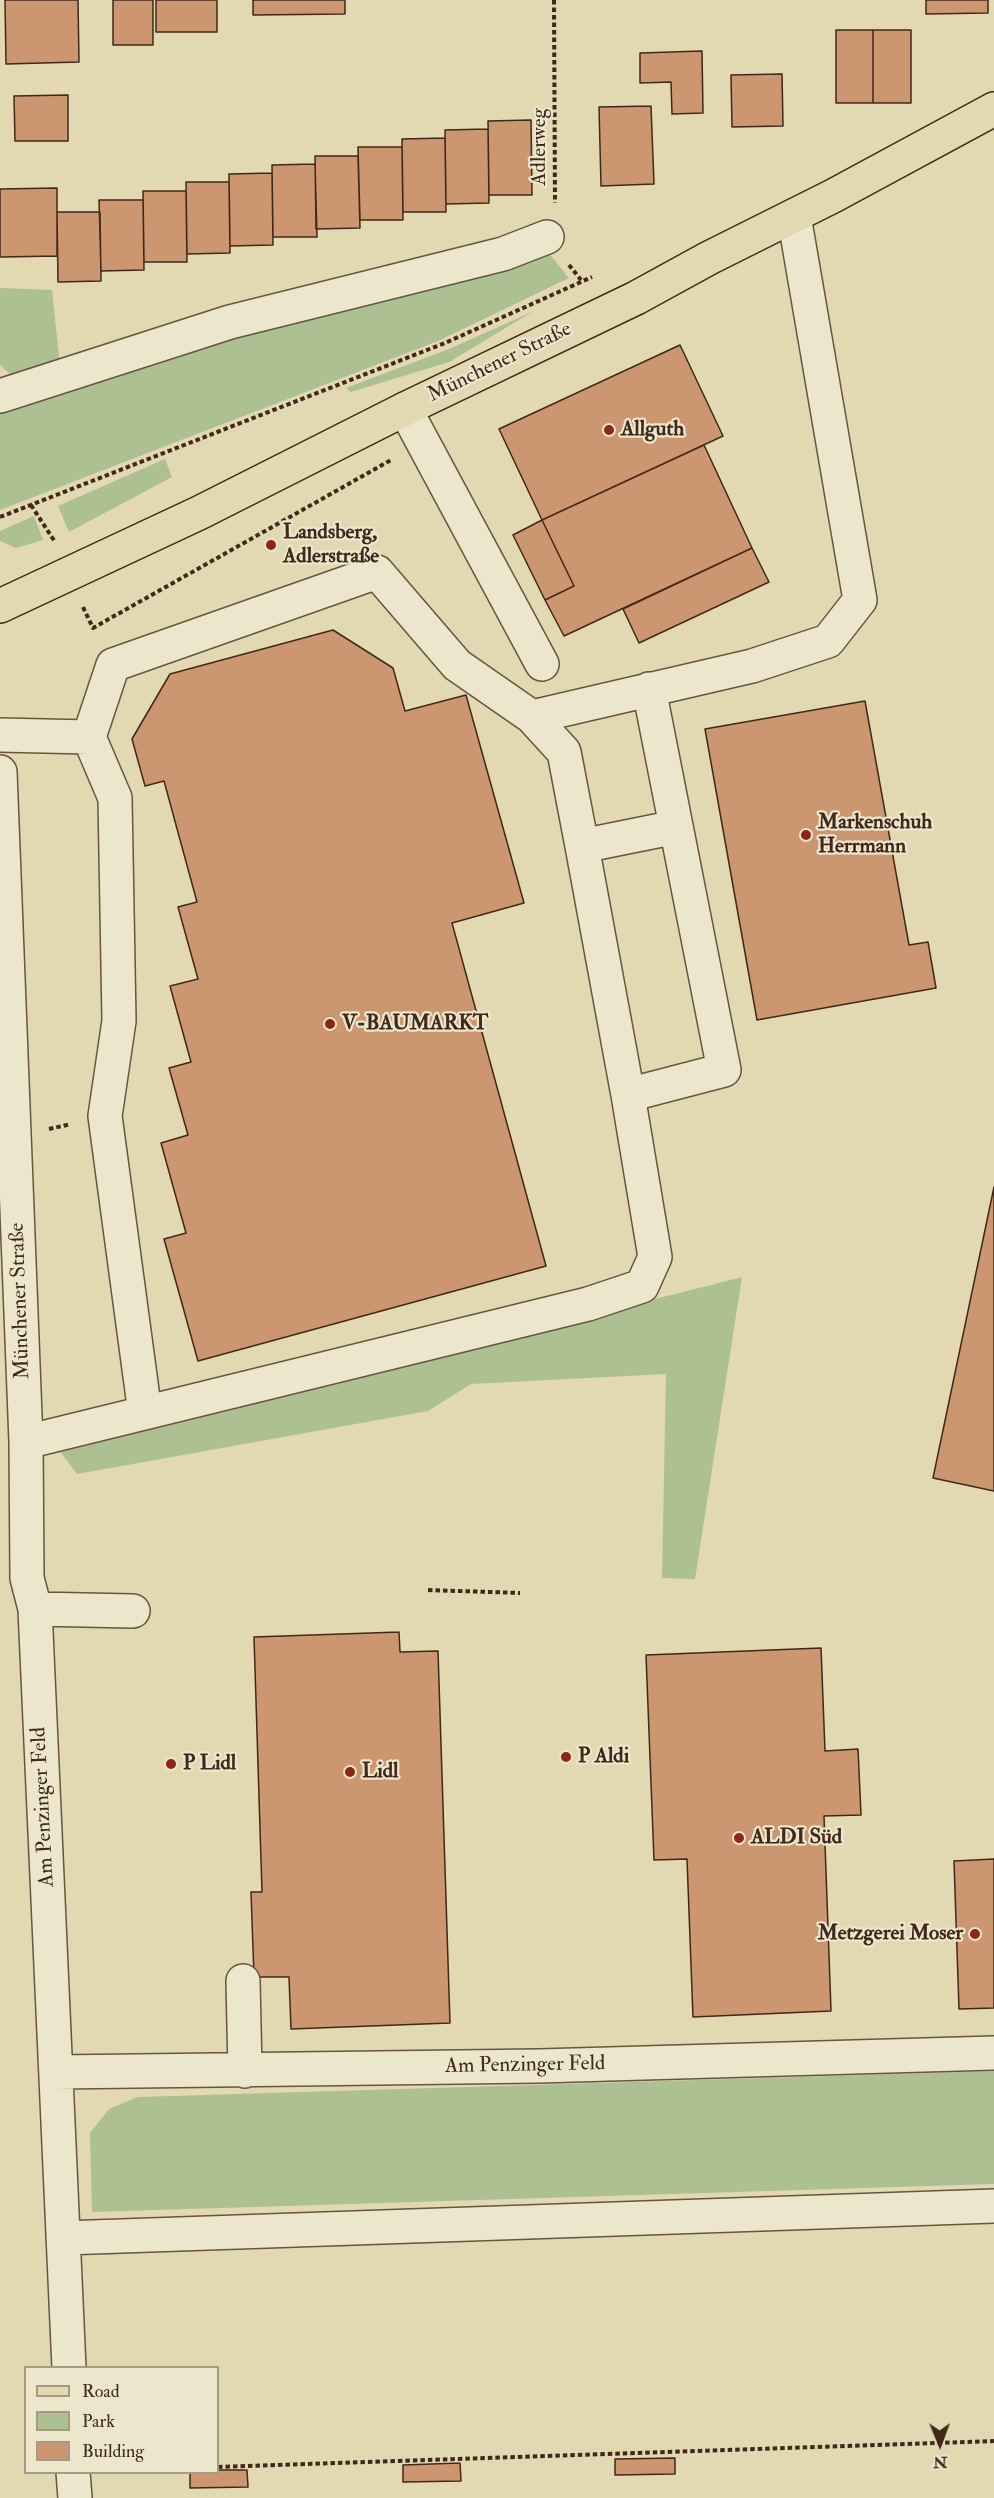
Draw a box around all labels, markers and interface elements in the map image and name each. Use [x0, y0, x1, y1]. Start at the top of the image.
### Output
street label: Adlerweg [527, 108, 553, 186]
street label: Münchener Straße [424, 317, 576, 409]
place label: Allguth [621, 417, 684, 443]
marker: Allguth [602, 423, 616, 437]
place label: Landsberg, Adlerstraße [283, 520, 379, 570]
marker: Landsberg, Adlerstraße [264, 538, 278, 552]
place label: Markenschuh Herrmann [818, 810, 932, 860]
marker: Markenschuh Herrmann [799, 828, 813, 842]
place label: V-BAUMARKT [342, 1011, 488, 1037]
marker: V-BAUMARKT [323, 1017, 337, 1031]
street label: Münchener Straße [6, 1222, 36, 1380]
street label: Am Penzinger Feld [27, 1726, 61, 1888]
place label: P Aldi [578, 1744, 629, 1770]
marker: P Aldi [559, 1750, 573, 1764]
place label: P Lidl [183, 1751, 236, 1777]
marker: P Lidl [164, 1757, 178, 1771]
place label: Lidl [362, 1759, 398, 1785]
marker: Lidl [343, 1765, 357, 1779]
place label: ALDI Süd [751, 1825, 842, 1851]
marker: ALDI Süd [732, 1831, 746, 1845]
place label: Metzgerei Moser [818, 1921, 963, 1947]
marker: Metzgerei Moser [968, 1927, 982, 1941]
street label: Am Penzinger Feld [445, 2052, 605, 2080]
legend [24, 2366, 219, 2474]
text: Road [82, 2380, 120, 2403]
text: Park [82, 2410, 115, 2433]
north arrow [910, 2414, 970, 2474]
text: Building [82, 2440, 144, 2463]
text: N [933, 2452, 948, 2472]

